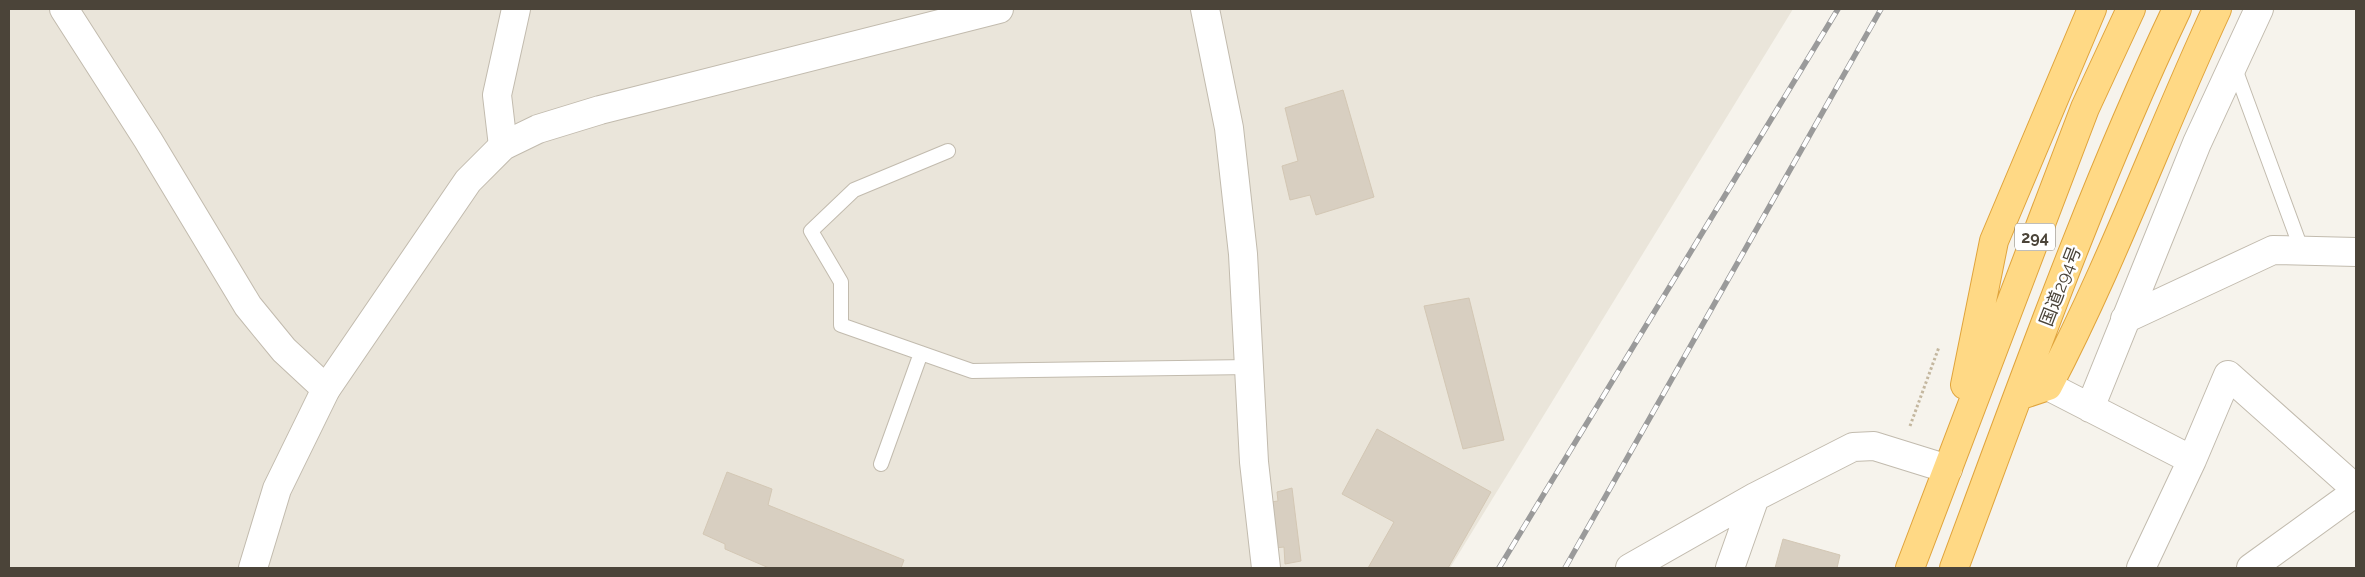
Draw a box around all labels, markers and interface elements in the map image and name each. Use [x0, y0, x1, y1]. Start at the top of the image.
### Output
road number: 294 [2015, 223, 2055, 250]
street label: 国道294号 [2035, 243, 2085, 329]

